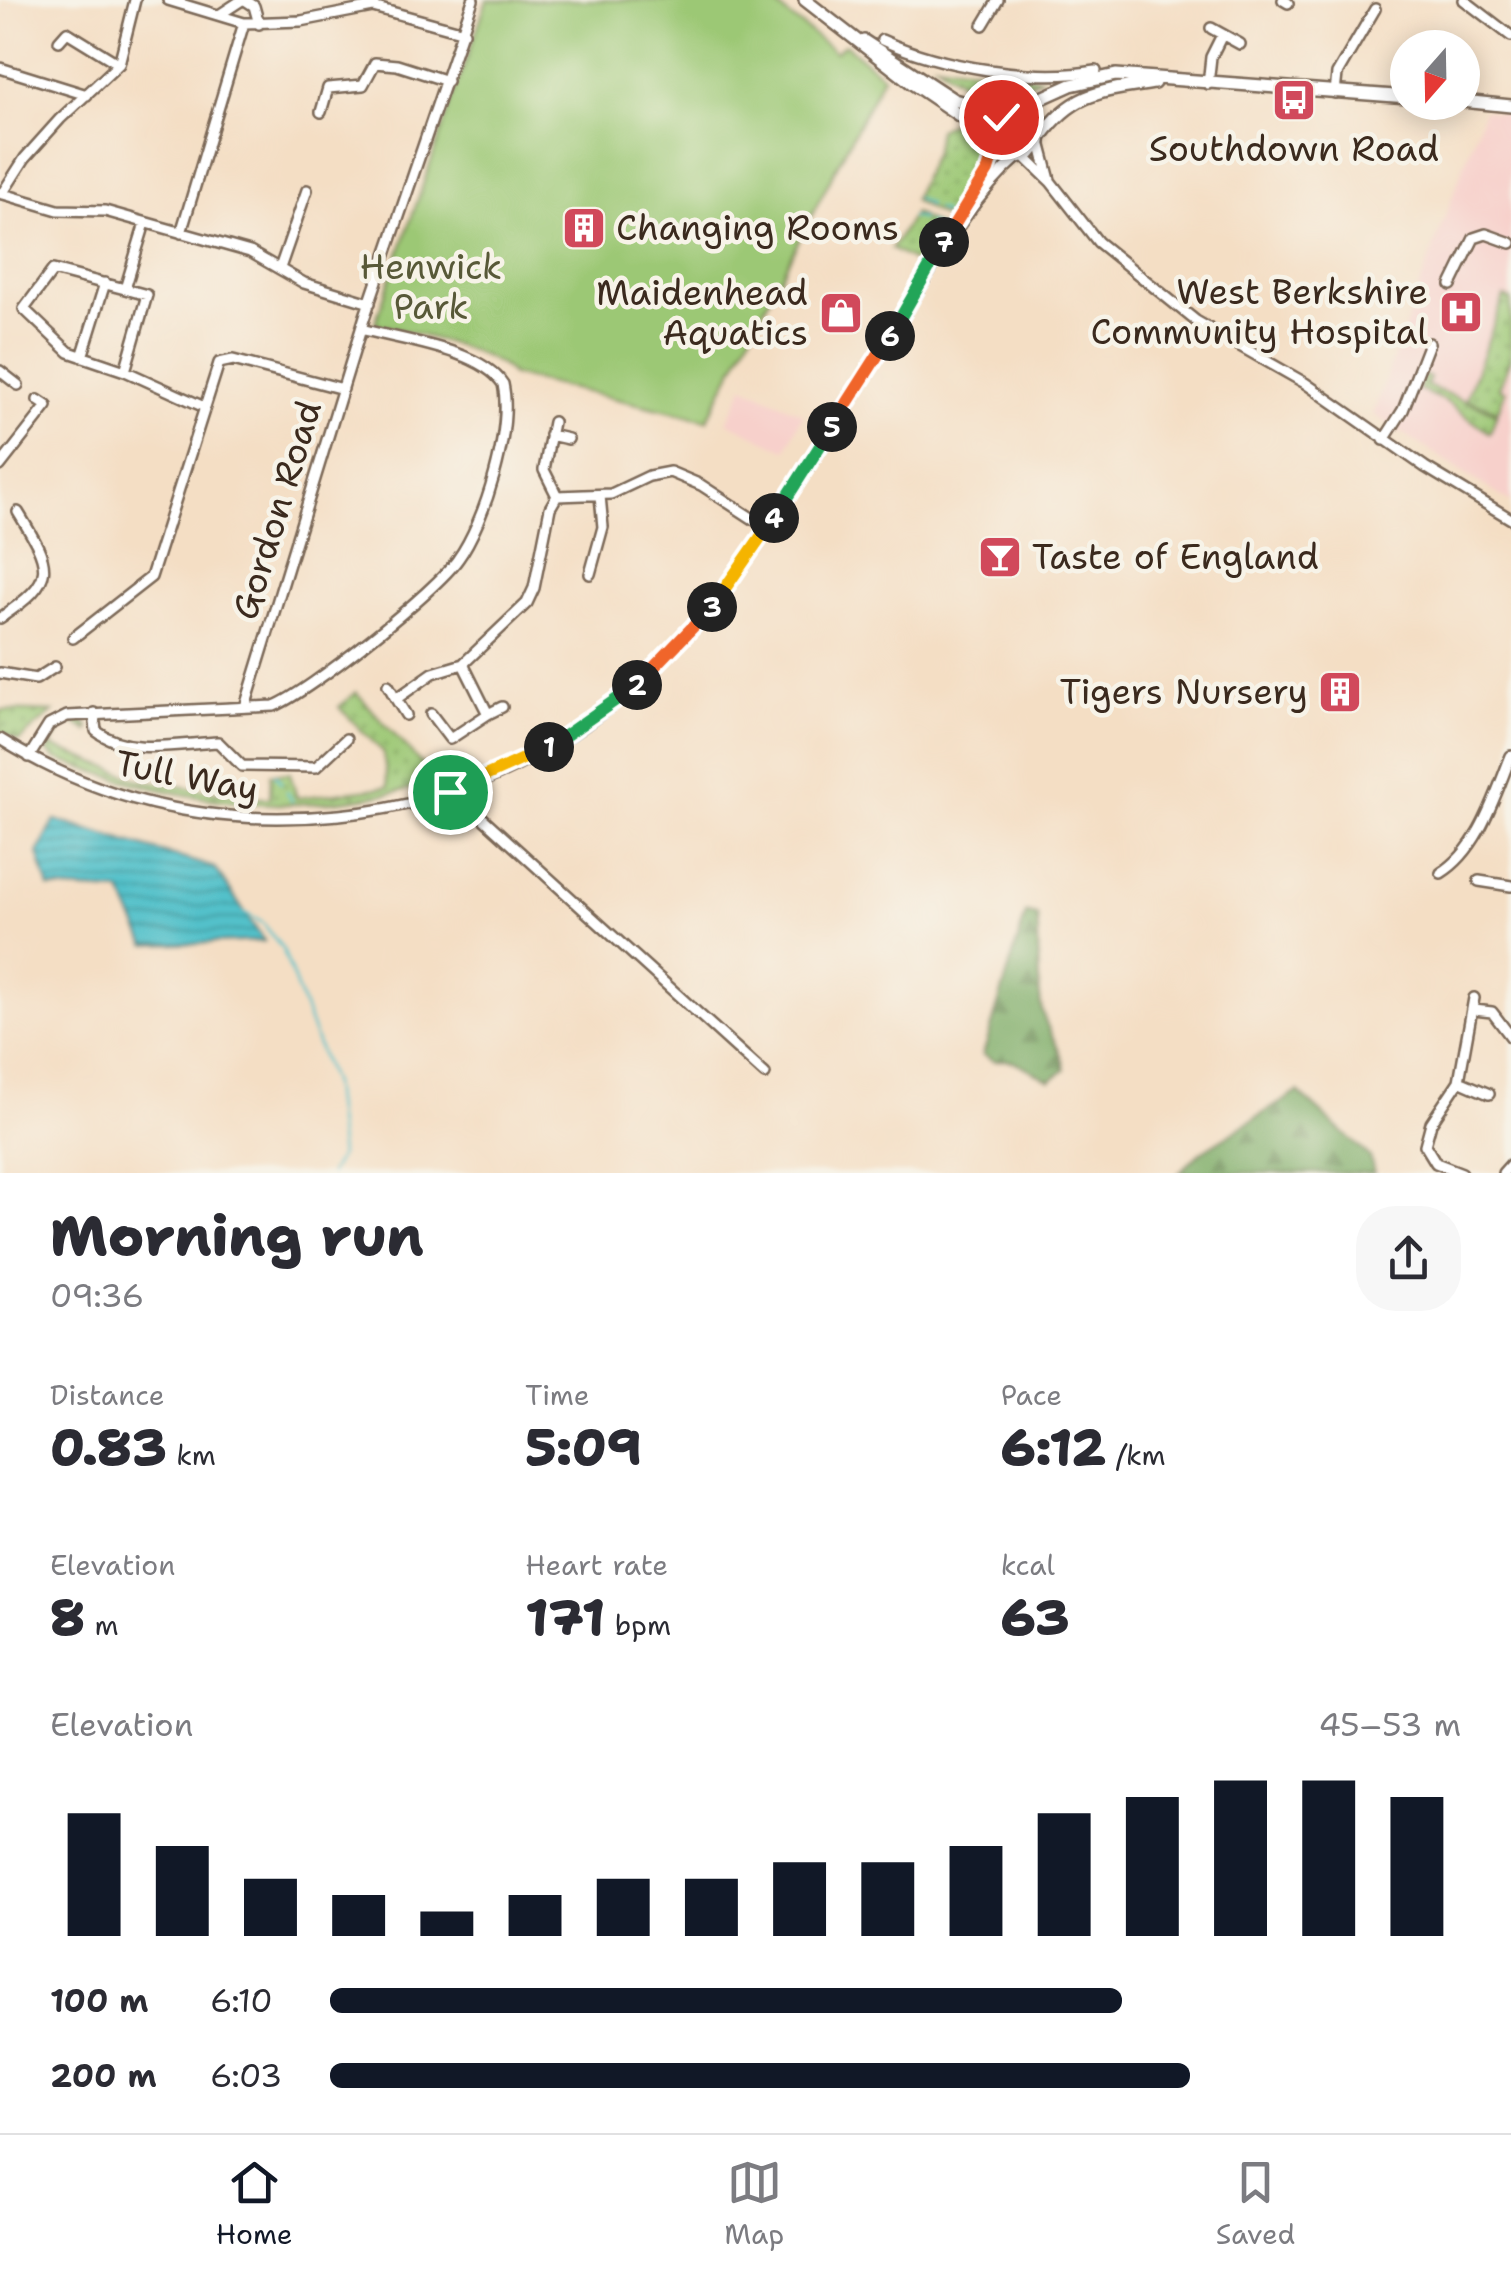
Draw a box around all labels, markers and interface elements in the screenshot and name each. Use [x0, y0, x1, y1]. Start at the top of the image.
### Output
north arrow [1390, 30, 1480, 120]
map controls [1390, 30, 1480, 120]
pin [959, 75, 1044, 160]
bus stop icon: Southdown Road [1271, 77, 1317, 123]
icon: check [974, 90, 1029, 145]
place label: Southdown Road [1149, 125, 1439, 172]
place label: Changing Rooms [616, 204, 899, 251]
building icon: Changing Rooms [561, 205, 607, 251]
pin: 7 [919, 217, 969, 267]
text: 7 [934, 223, 954, 261]
park label: Henwick Park [360, 243, 502, 330]
place label: West Berkshire Community Hospital [1090, 268, 1428, 355]
place label: Maidenhead Aquatics [596, 269, 808, 356]
hospital icon: West Berkshire Community Hospital [1438, 289, 1484, 335]
shop icon: Maidenhead Aquatics [818, 290, 864, 336]
pin: 6 [865, 311, 915, 361]
text: 6 [880, 317, 900, 355]
street label: Gordon Road [221, 395, 332, 625]
pin: 5 [807, 402, 857, 452]
text: 5 [823, 408, 841, 446]
pin: 4 [749, 493, 799, 543]
text: 4 [764, 499, 784, 537]
place label: Taste of England [1032, 533, 1319, 580]
bar icon: Taste of England [977, 534, 1023, 580]
pin: 3 [687, 582, 737, 632]
text: 3 [702, 588, 722, 626]
pin: 2 [612, 660, 662, 710]
text: 2 [627, 666, 647, 704]
place label: Tigers Nursery [1060, 668, 1308, 715]
building icon: Tigers Nursery [1317, 669, 1363, 715]
pin: 1 [524, 722, 574, 772]
text: 1 [543, 728, 555, 766]
street label: Tull Way [112, 739, 263, 812]
pin [408, 750, 493, 835]
icon: arrive [423, 765, 478, 820]
text: Morning run [50, 1199, 424, 1273]
button: share [1356, 1206, 1461, 1311]
text: 09:36 [50, 1274, 144, 1317]
text: Distance [50, 1376, 165, 1414]
text: Time [525, 1376, 590, 1414]
text: Pace [1001, 1376, 1062, 1414]
text: 0.83 [50, 1414, 167, 1481]
text: 5:09 [525, 1414, 642, 1481]
text: 6:12 [1001, 1414, 1106, 1481]
text: km [167, 1436, 216, 1474]
text: /km [1106, 1436, 1166, 1474]
text: Elevation [50, 1546, 175, 1584]
text: Heart rate [525, 1546, 668, 1584]
text: kcal [1001, 1546, 1055, 1584]
text: 8 [50, 1584, 85, 1651]
text: 171 [525, 1584, 605, 1651]
text: 63 [1001, 1584, 1070, 1651]
text: m [85, 1606, 119, 1644]
text: bpm [605, 1606, 671, 1644]
text: Elevation [50, 1703, 193, 1746]
text: 45–53 m [1319, 1703, 1461, 1746]
text: 100 m [50, 1979, 149, 2022]
text: 6:10 [210, 1979, 273, 2022]
text: 200 m [50, 2054, 157, 2097]
text: 6:03 [210, 2054, 282, 2097]
tab: Home [216, 2155, 293, 2253]
tab: Map [724, 2155, 784, 2253]
tab: Saved [1216, 2155, 1295, 2253]

